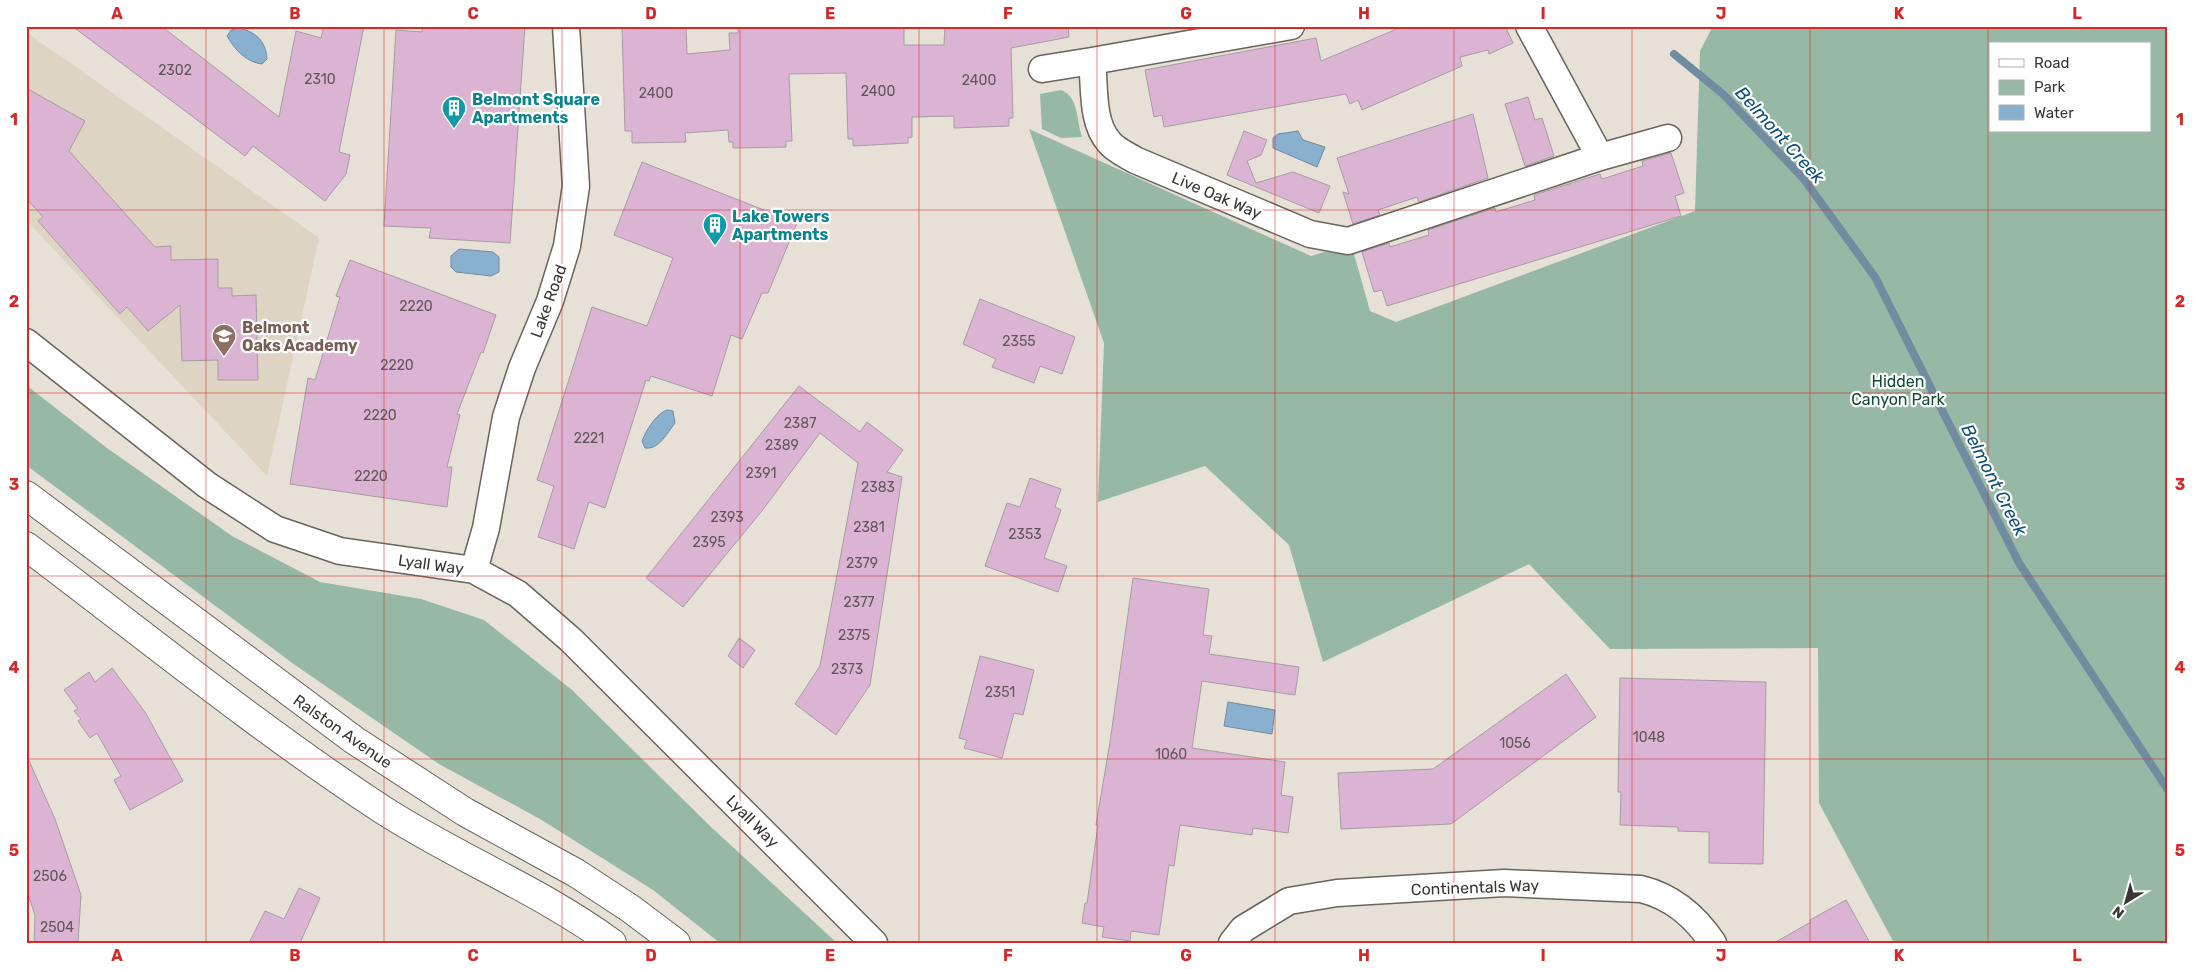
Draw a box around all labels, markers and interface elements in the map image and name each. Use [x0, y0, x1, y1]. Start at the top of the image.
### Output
text: A [111, 4, 123, 23]
text: B [289, 4, 301, 23]
text: C [467, 4, 479, 23]
text: D [645, 4, 657, 23]
text: E [825, 4, 835, 23]
text: F [1003, 4, 1013, 23]
text: G [1180, 4, 1192, 23]
text: H [1358, 4, 1370, 23]
text: I [1540, 4, 1546, 23]
text: J [1716, 4, 1726, 23]
text: K [1894, 4, 1905, 23]
text: L [2072, 4, 2082, 23]
legend [1989, 42, 2152, 132]
text: Road [2034, 54, 2070, 72]
house number: 2302 [158, 62, 192, 79]
house number: 2310 [304, 71, 336, 88]
house number: 2400 [962, 72, 996, 89]
text: Park [2034, 78, 2065, 96]
water label: Belmont Creek [1731, 82, 1830, 189]
house number: 2400 [861, 83, 895, 100]
house number: 2400 [639, 85, 673, 102]
place label: Belmont Square Apartments [472, 90, 600, 127]
building icon: Belmont Square Apartments [441, 95, 467, 129]
text: Water [2034, 104, 2074, 122]
text: 1 [10, 110, 18, 129]
text: 1 [2176, 110, 2184, 129]
street label: Live Oak Way [1169, 168, 1265, 223]
place label: Lake Towers Apartments [732, 207, 830, 244]
building icon: Lake Towers Apartments [702, 212, 728, 246]
street label: Lake Road [526, 262, 570, 340]
text: 2 [9, 292, 19, 311]
text: 2 [2175, 292, 2185, 311]
house number: 2220 [399, 298, 433, 315]
place label: Belmont Oaks Academy [242, 318, 358, 355]
school or university icon: Belmont Oaks Academy [211, 323, 237, 357]
house number: 2355 [1002, 333, 1036, 350]
house number: 2220 [380, 357, 414, 374]
park label: Hidden Canyon Park [1851, 372, 1946, 409]
house number: 2220 [363, 407, 397, 424]
house number: 2387 [784, 415, 816, 432]
water label: Belmont Creek [1956, 420, 2032, 540]
house number: 2221 [574, 430, 604, 447]
house number: 2389 [765, 437, 799, 454]
house number: 2391 [746, 465, 776, 482]
house number: 2220 [354, 468, 388, 485]
text: 3 [9, 475, 19, 494]
text: 3 [2175, 475, 2185, 494]
house number: 2383 [861, 479, 895, 496]
house number: 2393 [710, 509, 744, 526]
house number: 2381 [853, 519, 885, 536]
house number: 2353 [1008, 526, 1042, 543]
house number: 2395 [692, 534, 726, 551]
street label: Lyall Way [397, 550, 465, 579]
house number: 2379 [846, 555, 878, 572]
house number: 2377 [844, 594, 875, 611]
house number: 2375 [838, 627, 870, 644]
text: 4 [9, 658, 20, 677]
text: 4 [2175, 658, 2186, 677]
house number: 2373 [831, 661, 863, 678]
house number: 2351 [985, 684, 1015, 701]
street label: Ralston Avenue [290, 690, 396, 772]
house number: 1048 [1633, 729, 1665, 746]
house number: 1056 [1499, 735, 1531, 752]
house number: 1060 [1155, 746, 1187, 763]
street label: Lyall Way [723, 791, 783, 852]
text: 5 [9, 841, 19, 860]
text: 5 [2175, 841, 2185, 860]
house number: 2506 [33, 868, 67, 885]
street label: Continentals Way [1410, 876, 1540, 899]
north arrow [2102, 876, 2152, 926]
text: N [2109, 902, 2128, 922]
house number: 2504 [40, 919, 74, 936]
text: A [111, 946, 123, 965]
text: B [289, 946, 301, 965]
text: C [467, 946, 479, 965]
text: D [645, 946, 657, 965]
text: E [825, 946, 835, 965]
text: F [1003, 946, 1013, 965]
text: G [1180, 946, 1192, 965]
text: H [1358, 946, 1370, 965]
text: I [1540, 946, 1546, 965]
text: J [1716, 946, 1726, 965]
text: K [1894, 946, 1905, 965]
text: L [2072, 946, 2082, 965]

